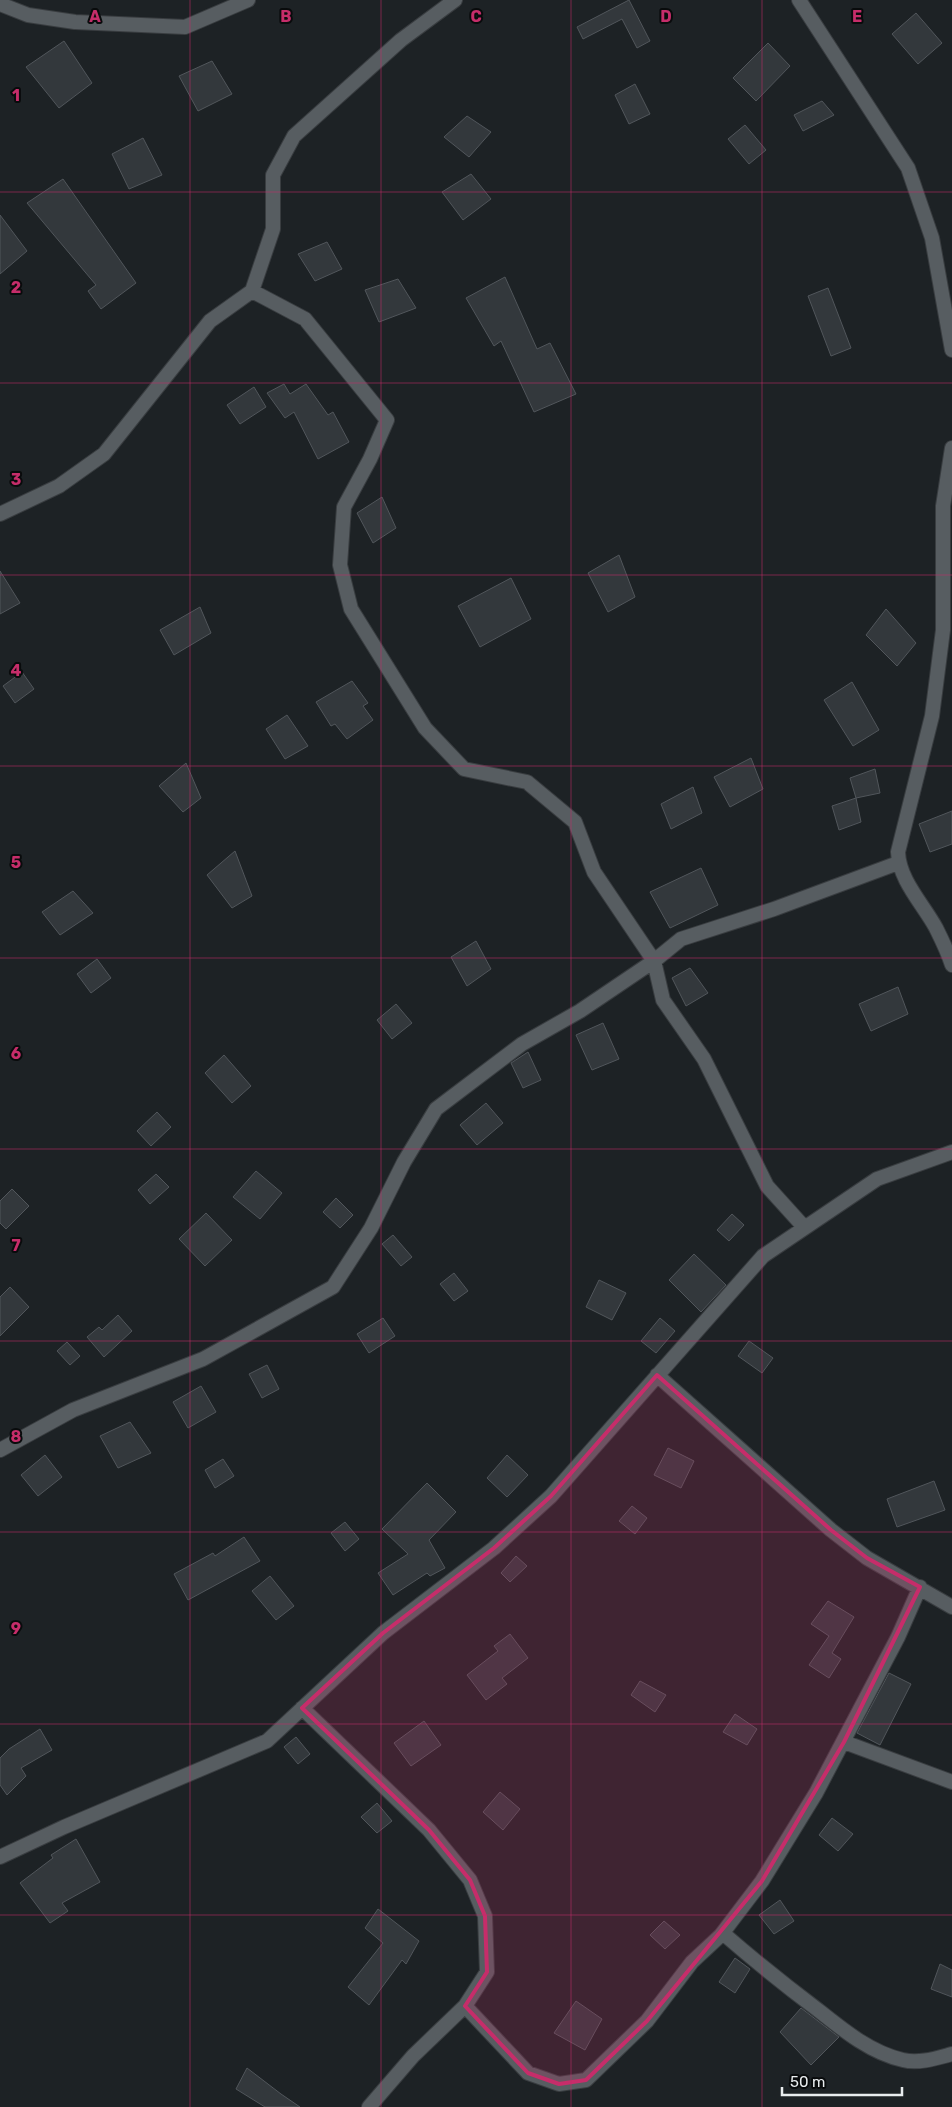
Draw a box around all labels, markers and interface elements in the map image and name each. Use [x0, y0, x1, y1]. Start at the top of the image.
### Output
text: A [89, 7, 101, 26]
text: B [280, 7, 292, 26]
text: C [470, 7, 482, 26]
text: D [660, 7, 672, 26]
text: E [852, 7, 862, 26]
text: 1 [12, 86, 20, 105]
text: 2 [11, 278, 21, 297]
text: 3 [11, 470, 21, 489]
text: 4 [11, 661, 22, 680]
text: 5 [11, 853, 21, 872]
text: 6 [11, 1044, 21, 1063]
text: 7 [11, 1236, 21, 1255]
text: 8 [11, 1427, 22, 1446]
text: 9 [11, 1619, 21, 1638]
scale bar [782, 2064, 902, 2096]
text: 50 m [790, 2073, 825, 2091]

